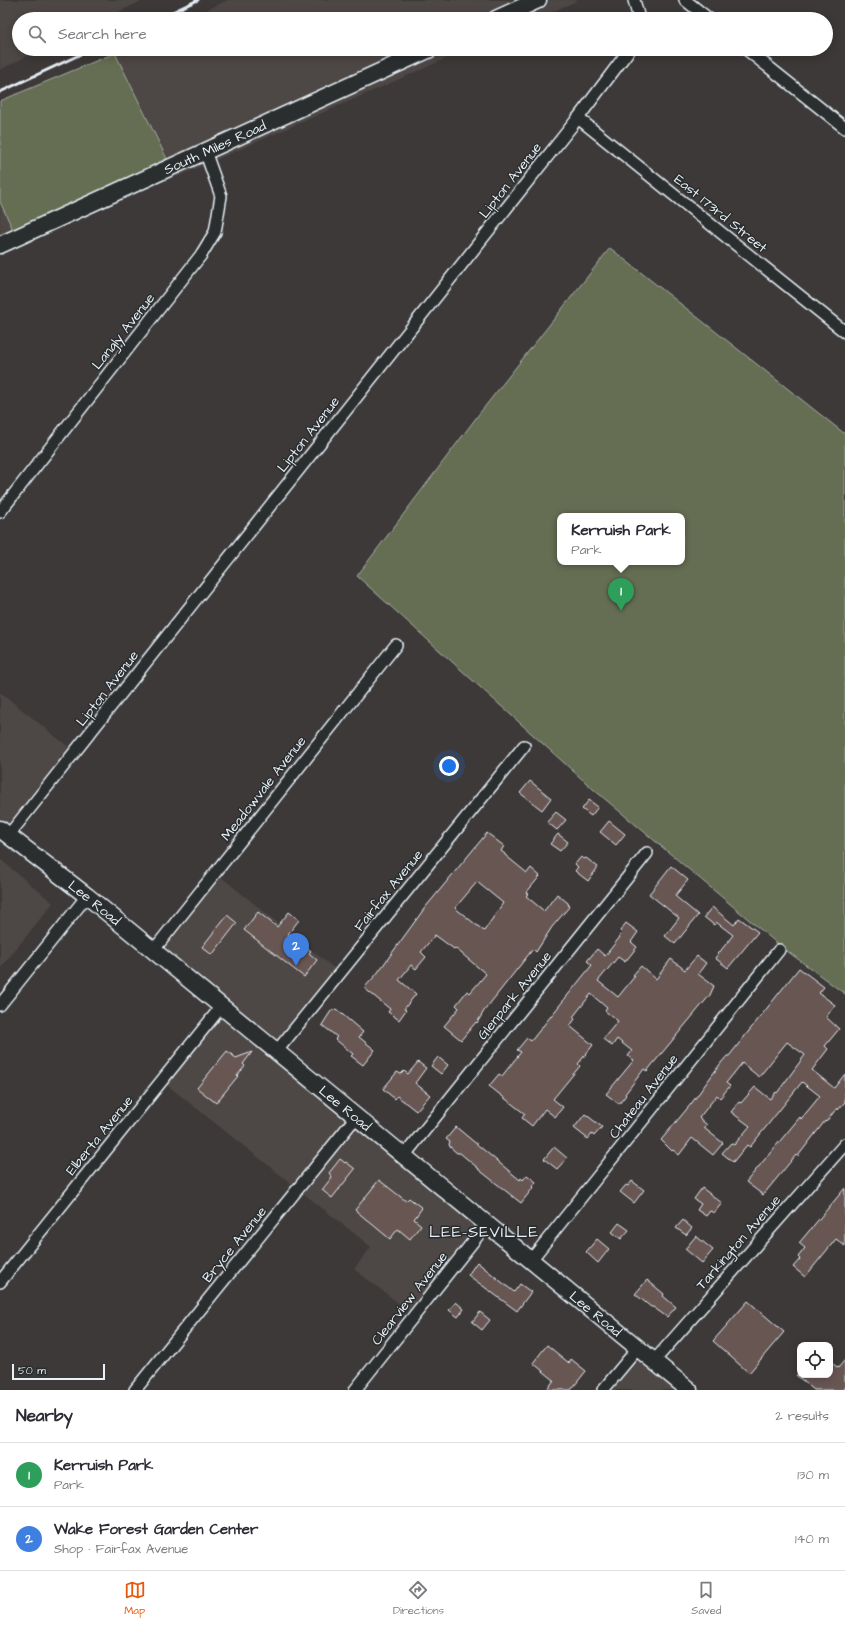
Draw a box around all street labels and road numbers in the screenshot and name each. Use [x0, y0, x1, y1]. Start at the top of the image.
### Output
street label: South Miles Road [161, 116, 270, 180]
street label: Lipton Avenue [475, 138, 547, 223]
street label: East 173rd Street [669, 170, 772, 258]
street label: Langly Avenue [88, 289, 160, 374]
street label: Lipton Avenue [273, 392, 345, 477]
street label: Lipton Avenue [72, 646, 144, 731]
street label: Meadowvale Avenue [217, 732, 311, 845]
street label: Fairfax Avenue [350, 845, 428, 936]
street label: Lee Road [64, 876, 125, 931]
street label: Glenpark Avenue [473, 947, 557, 1044]
street label: Chateau Avenue [604, 1050, 683, 1143]
street label: Lee Road [314, 1081, 375, 1136]
street label: Elberta Avenue [61, 1091, 138, 1180]
street label: Tarkington Avenue [692, 1190, 786, 1295]
street label: Bryce Avenue [198, 1202, 272, 1287]
street label: Clearview Avenue [367, 1247, 453, 1350]
street label: Lee Road [565, 1287, 626, 1342]

